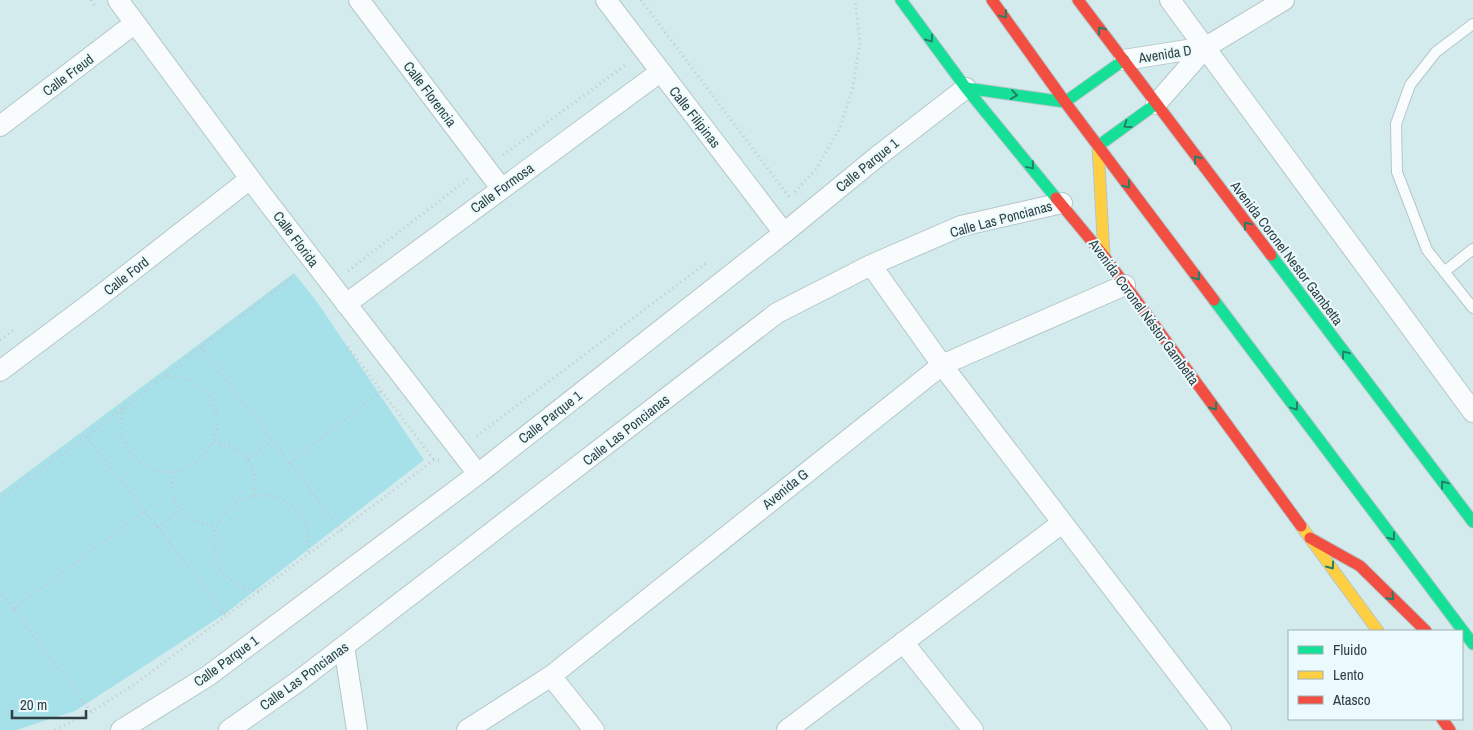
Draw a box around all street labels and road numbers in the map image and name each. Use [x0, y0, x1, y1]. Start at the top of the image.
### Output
street label: Avenida D [1136, 41, 1193, 67]
street label: Calle Freud [39, 50, 97, 100]
street label: Calle Florencia [400, 58, 461, 131]
street label: Calle Filipinas [665, 83, 725, 152]
street label: Calle Parque 1 [832, 134, 903, 196]
street label: Calle Formosa [467, 159, 538, 217]
street label: Avenida Coronel Nestor Gambetta [1226, 177, 1347, 329]
street label: Calle Las Poncianas [948, 197, 1054, 241]
street label: Calle Florida [269, 208, 323, 271]
street label: Avenida Coronel Néstor Gambetta [1084, 235, 1203, 389]
street label: Calle Ford [100, 253, 152, 299]
street label: Calle Parque 1 [515, 386, 586, 447]
street label: Calle Las Poncianas [579, 390, 673, 470]
street label: Avenida G [758, 465, 812, 514]
street label: Calle Parque 1 [190, 631, 263, 691]
street label: Calle Las Poncianas [256, 638, 352, 714]

